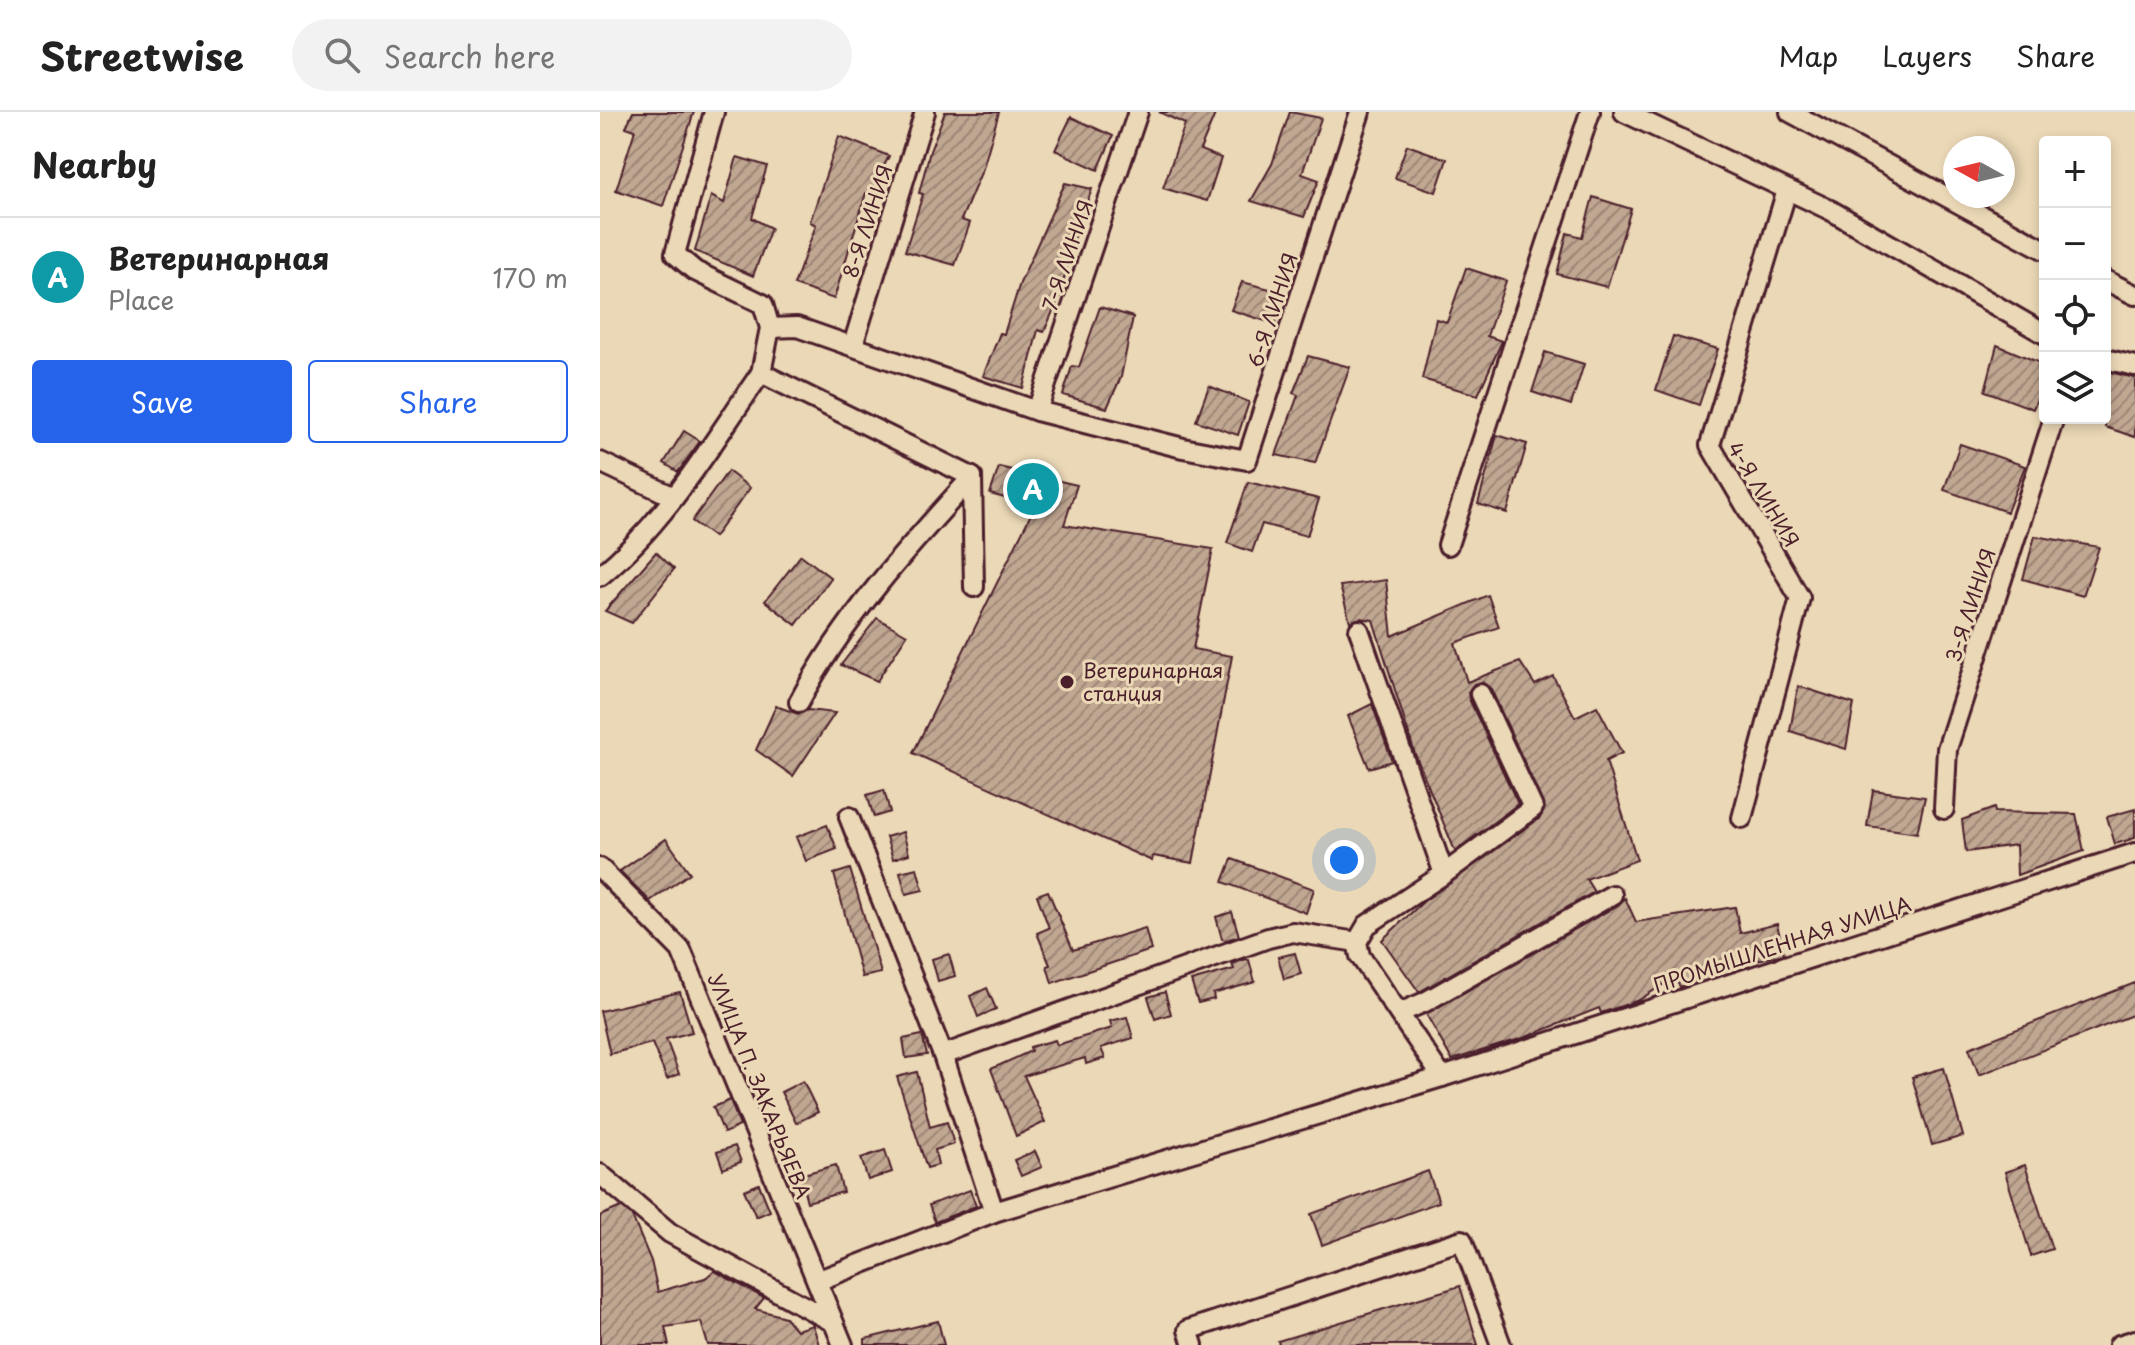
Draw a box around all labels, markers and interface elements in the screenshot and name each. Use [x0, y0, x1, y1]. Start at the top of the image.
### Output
search box [292, 19, 852, 91]
text: Streetwise [40, 27, 244, 84]
icon: search [320, 33, 364, 77]
text: Search here [384, 33, 555, 78]
text: Map [1778, 34, 1838, 77]
text: Layers [1882, 34, 1972, 77]
text: Share [2016, 34, 2095, 77]
north arrow [1943, 136, 2015, 208]
map controls [2039, 136, 2111, 424]
button: + [2039, 136, 2111, 208]
text: Nearby [32, 138, 157, 190]
street label: 8-Я ЛИНИЯ [835, 161, 899, 281]
street label: 7-Я ЛИНИЯ [1034, 196, 1100, 314]
button: − [2039, 208, 2111, 280]
text: Ветеринарная [108, 235, 329, 280]
street label: 6-Я ЛИНИЯ [1239, 249, 1305, 371]
text: A [48, 258, 68, 297]
text: 170 m [493, 258, 568, 297]
text: Place [108, 280, 174, 319]
button: locate [2039, 280, 2111, 352]
button: layers [2039, 352, 2111, 424]
button: Save [32, 360, 292, 443]
button: Share [308, 360, 568, 443]
street label: 4-Я ЛИНИЯ [1721, 436, 1807, 552]
pin: A [1007, 459, 1059, 519]
street label: 3-Я ЛИНИЯ [1937, 544, 2003, 666]
place label: Ветеринарная станция [1083, 655, 1223, 708]
marker: Ветеринарная станция [1058, 673, 1076, 691]
your location [1324, 840, 1364, 880]
street label: ПРОМЫШЛЕННАЯ УЛИЦА [1649, 888, 1915, 1000]
street label: УЛИЦА П. ЗАКАРЬЯЕВА [701, 969, 819, 1203]

